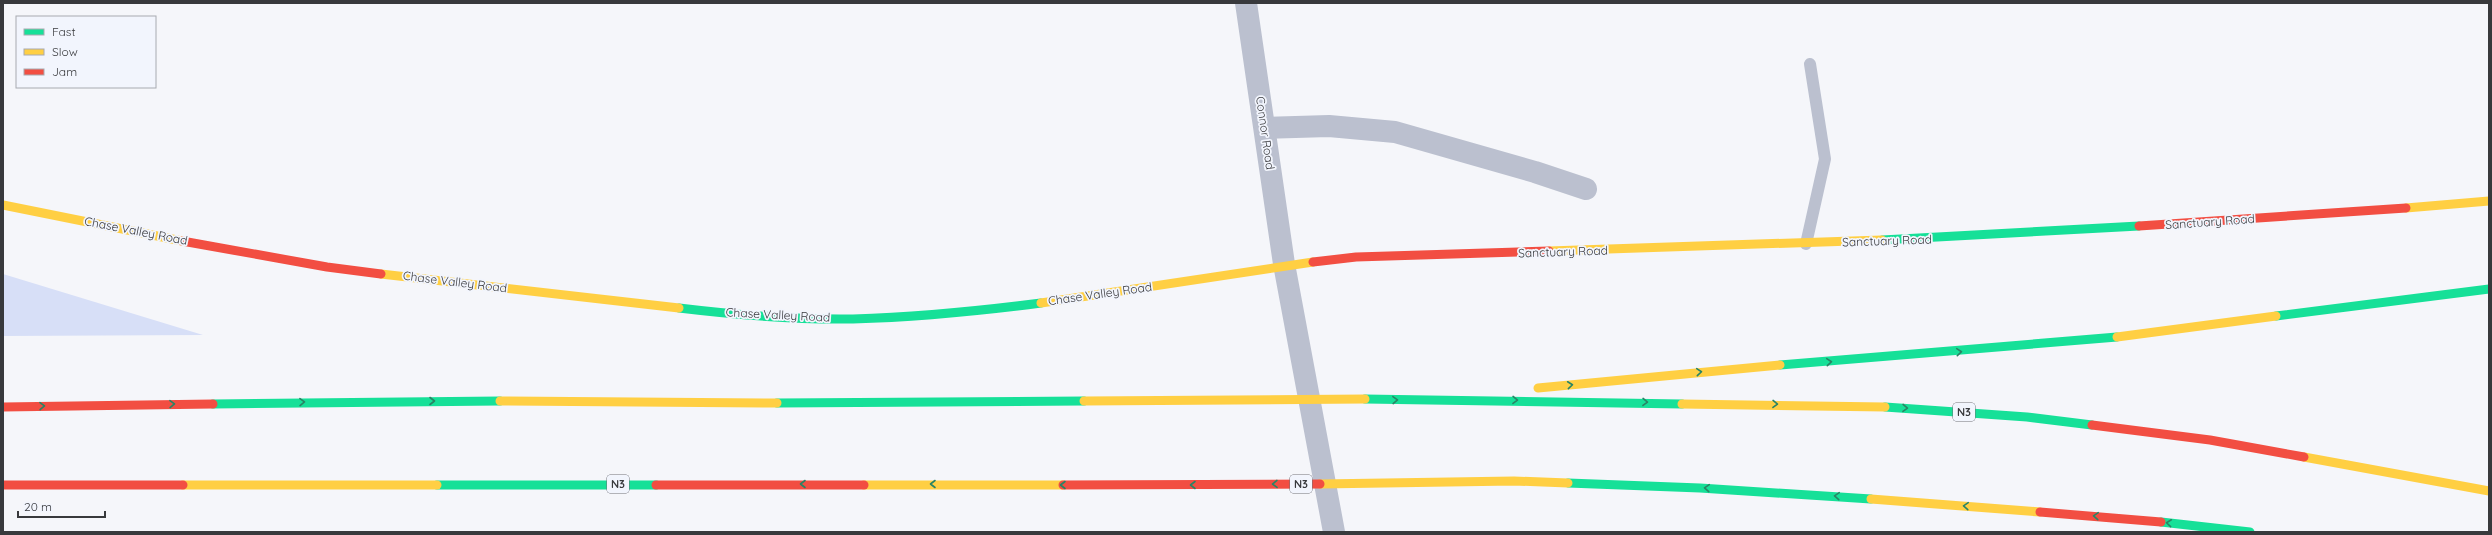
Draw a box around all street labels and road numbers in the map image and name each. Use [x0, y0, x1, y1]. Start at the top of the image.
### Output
street label: Connor Road [1253, 95, 1278, 171]
street label: Sanctuary Road [2165, 211, 2255, 232]
street label: Chase Valley Road [83, 213, 189, 248]
street label: Sanctuary Road [1842, 231, 1932, 250]
street label: Sanctuary Road [1518, 242, 1608, 261]
street label: Chase Valley Road [402, 268, 508, 295]
street label: Chase Valley Road [1047, 279, 1153, 308]
street label: Chase Valley Road [725, 304, 831, 325]
road number: N3 [1953, 403, 1975, 421]
road number: N3 [607, 475, 629, 493]
road number: N3 [1290, 475, 1312, 493]

